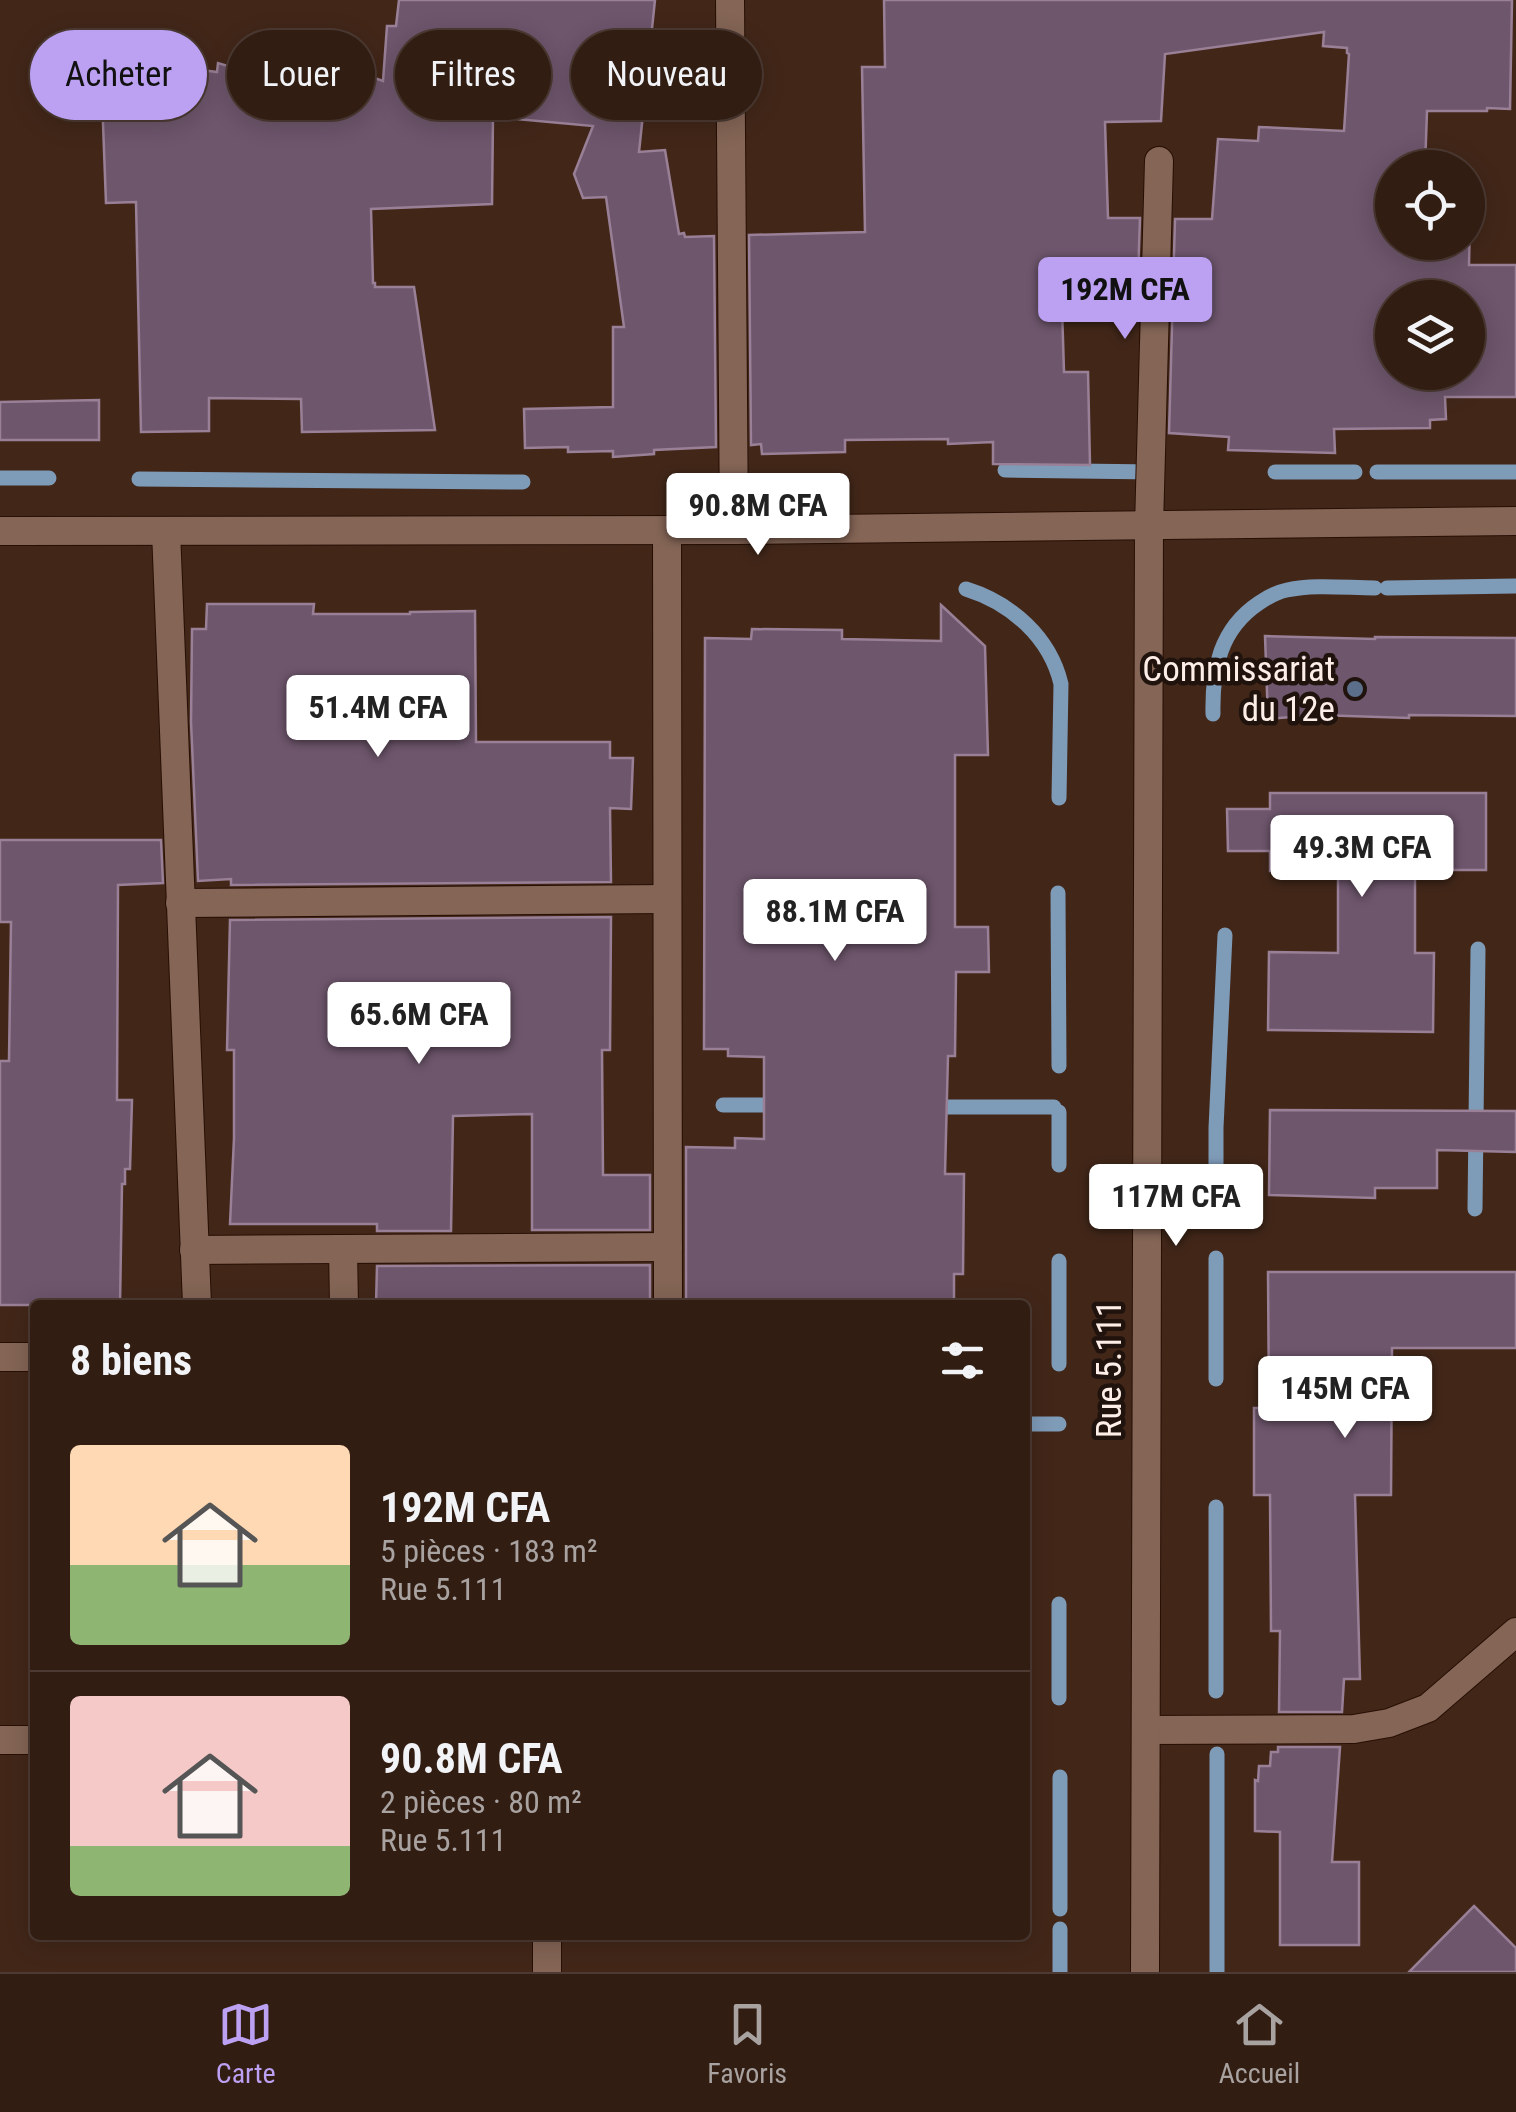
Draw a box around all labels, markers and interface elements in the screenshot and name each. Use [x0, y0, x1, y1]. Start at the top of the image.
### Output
chip: Acheter [30, 30, 207, 120]
chip: Louer [227, 30, 375, 120]
chip: Filtres [395, 30, 551, 120]
chip: Nouveau [571, 30, 762, 120]
map controls [1375, 150, 1485, 390]
button: locate [1375, 150, 1485, 260]
pin: 192M CFA [1022, 257, 1228, 342]
text: 192M CFA [1060, 270, 1190, 308]
button: layers [1375, 280, 1485, 390]
pin: 90.8M CFA [644, 473, 872, 558]
text: 90.8M CFA [688, 486, 828, 524]
place label: Commissariat du 12e [1142, 649, 1335, 730]
pin: 51.4M CFA [264, 675, 492, 760]
marker: Commissariat du 12e [1344, 678, 1366, 700]
text: 51.4M CFA [308, 688, 448, 726]
pin: 49.3M CFA [1248, 815, 1476, 900]
text: 49.3M CFA [1292, 828, 1432, 866]
pin: 88.1M CFA [721, 879, 949, 964]
text: 88.1M CFA [765, 892, 905, 930]
pin: 65.6M CFA [305, 982, 533, 1067]
text: 65.6M CFA [349, 995, 489, 1033]
pin: 117M CFA [1073, 1164, 1279, 1249]
text: 117M CFA [1111, 1177, 1241, 1215]
street label: Rue 5.111 [1089, 1300, 1130, 1438]
icon: filters [935, 1333, 990, 1388]
text: 8 biens [70, 1336, 192, 1385]
pin: 145M CFA [1242, 1356, 1448, 1441]
text: 145M CFA [1280, 1369, 1410, 1407]
text: 192M CFA [380, 1483, 550, 1532]
icon: home [150, 1485, 270, 1605]
text: 5 pièces · 183 m² [380, 1532, 598, 1570]
text: Rue 5.111 [380, 1570, 506, 1608]
text: 90.8M CFA [380, 1734, 562, 1783]
icon: home [150, 1736, 270, 1856]
text: 2 pièces · 80 m² [380, 1783, 582, 1821]
text: Rue 5.111 [380, 1821, 506, 1859]
tab: Carte [216, 1997, 276, 2090]
tab: Favoris [707, 1997, 787, 2090]
tab: Accueil [1219, 1997, 1300, 2090]

